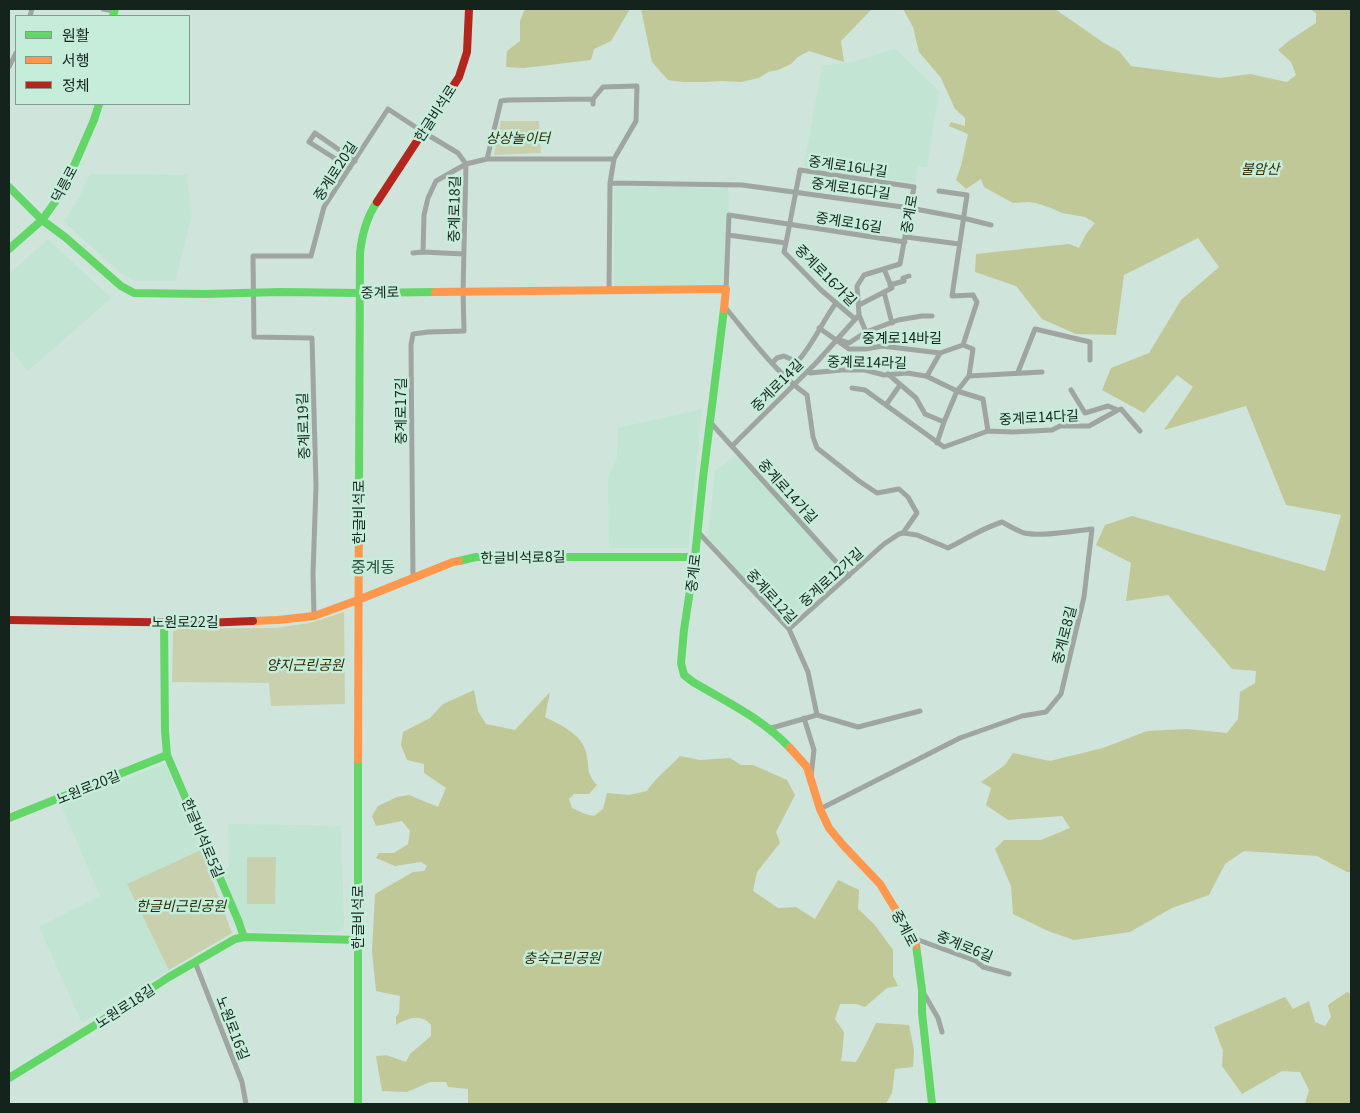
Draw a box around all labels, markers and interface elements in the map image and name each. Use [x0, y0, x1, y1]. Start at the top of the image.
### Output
legend [15, 15, 190, 105]
text: 원활 [62, 24, 90, 45]
text: 서행 [62, 49, 90, 70]
text: 정체 [62, 74, 90, 95]
street label: 한글비석로 [410, 81, 460, 145]
park label: 상상놀이터 [486, 130, 550, 146]
street label: 중계로20길 [310, 138, 360, 204]
street label: 중계로16나길 [807, 152, 889, 180]
park label: 불암산 [1241, 161, 1279, 177]
street label: 덕릉로 [48, 163, 80, 205]
street label: 중계로16다길 [810, 174, 892, 202]
street label: 중계로18길 [445, 175, 463, 243]
street label: 중계로 [897, 194, 921, 234]
street label: 중계로16길 [815, 208, 883, 236]
street label: 중계로16가길 [792, 241, 860, 309]
street label: 중계로 [361, 283, 399, 301]
street label: 중계로14바길 [862, 330, 942, 346]
street label: 중계로14라길 [827, 353, 907, 371]
street label: 중계로14길 [747, 355, 807, 415]
street label: 중계로17길 [393, 377, 409, 445]
street label: 중계로19길 [293, 392, 313, 460]
street label: 중계로14다길 [999, 407, 1079, 427]
street label: 중계로14가길 [755, 456, 821, 526]
street label: 한글비석로 [351, 480, 367, 544]
street label: 중계로12가길 [796, 544, 866, 610]
street label: 한글비석로8길 [480, 548, 566, 566]
street label: 중계로 [682, 553, 704, 593]
district label: 중계동 [351, 557, 395, 577]
street label: 중계로12길 [743, 565, 801, 627]
street label: 중계로8길 [1049, 604, 1079, 666]
street label: 노원로22길 [151, 614, 219, 630]
park label: 양지근린공원 [266, 657, 344, 673]
street label: 노원로20길 [54, 767, 122, 807]
street label: 한글비석로5길 [179, 796, 227, 880]
street label: 한글비석로 [350, 885, 366, 949]
park label: 한글비근린공원 [136, 898, 226, 914]
street label: 중계로 [889, 907, 921, 949]
street label: 중계로6길 [934, 927, 996, 965]
park label: 충숙근린공원 [523, 950, 601, 966]
street label: 노원로18길 [92, 981, 158, 1031]
street label: 노원로16길 [213, 994, 253, 1062]

